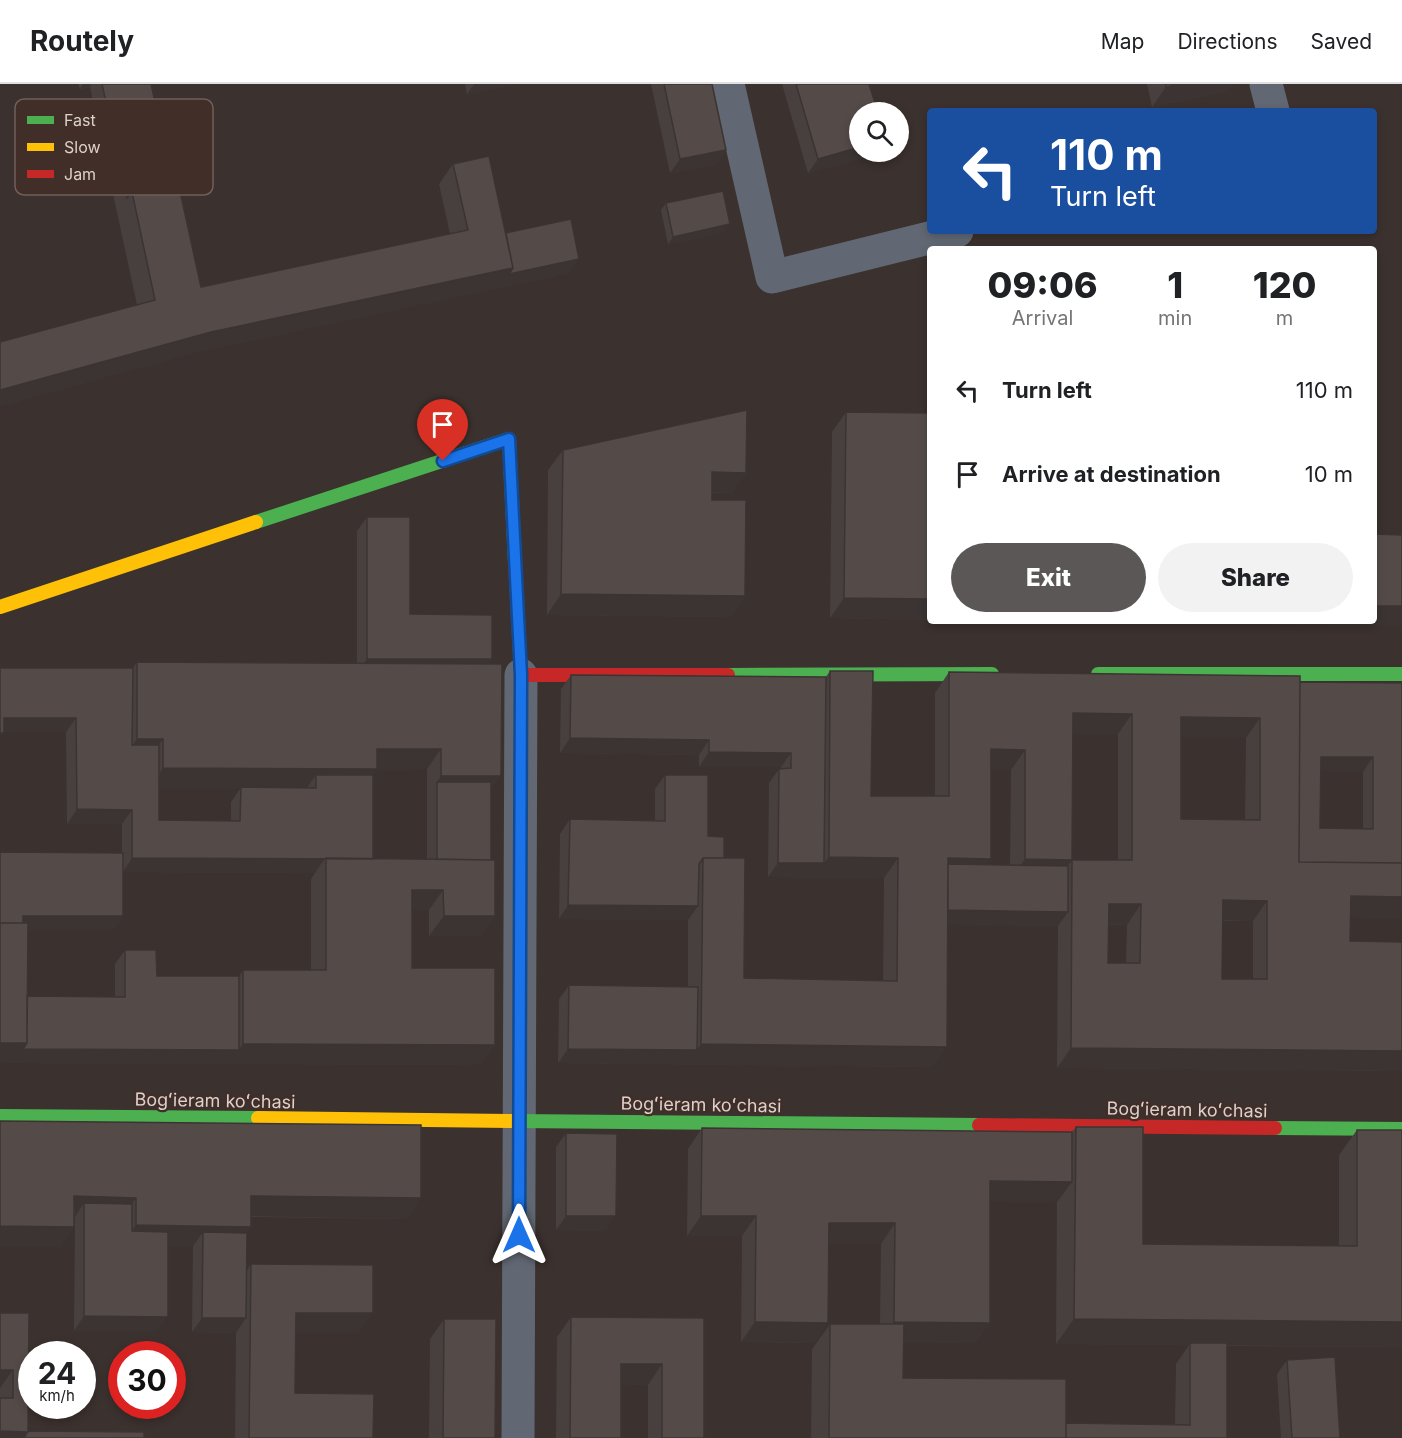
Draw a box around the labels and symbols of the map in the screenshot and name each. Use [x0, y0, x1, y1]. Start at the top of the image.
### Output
legend [15, 99, 213, 195]
text: Fast [64, 110, 96, 130]
text: Slow [64, 137, 101, 157]
text: Jam [64, 164, 96, 184]
pin [417, 399, 468, 461]
street label: Bogʻieram koʻchasi [134, 1089, 296, 1112]
street label: Bogʻieram koʻchasi [620, 1093, 782, 1116]
street label: Bogʻieram koʻchasi [1106, 1098, 1268, 1121]
position arrow [487, 1203, 551, 1267]
speed limit sign: 30 [108, 1341, 186, 1419]

